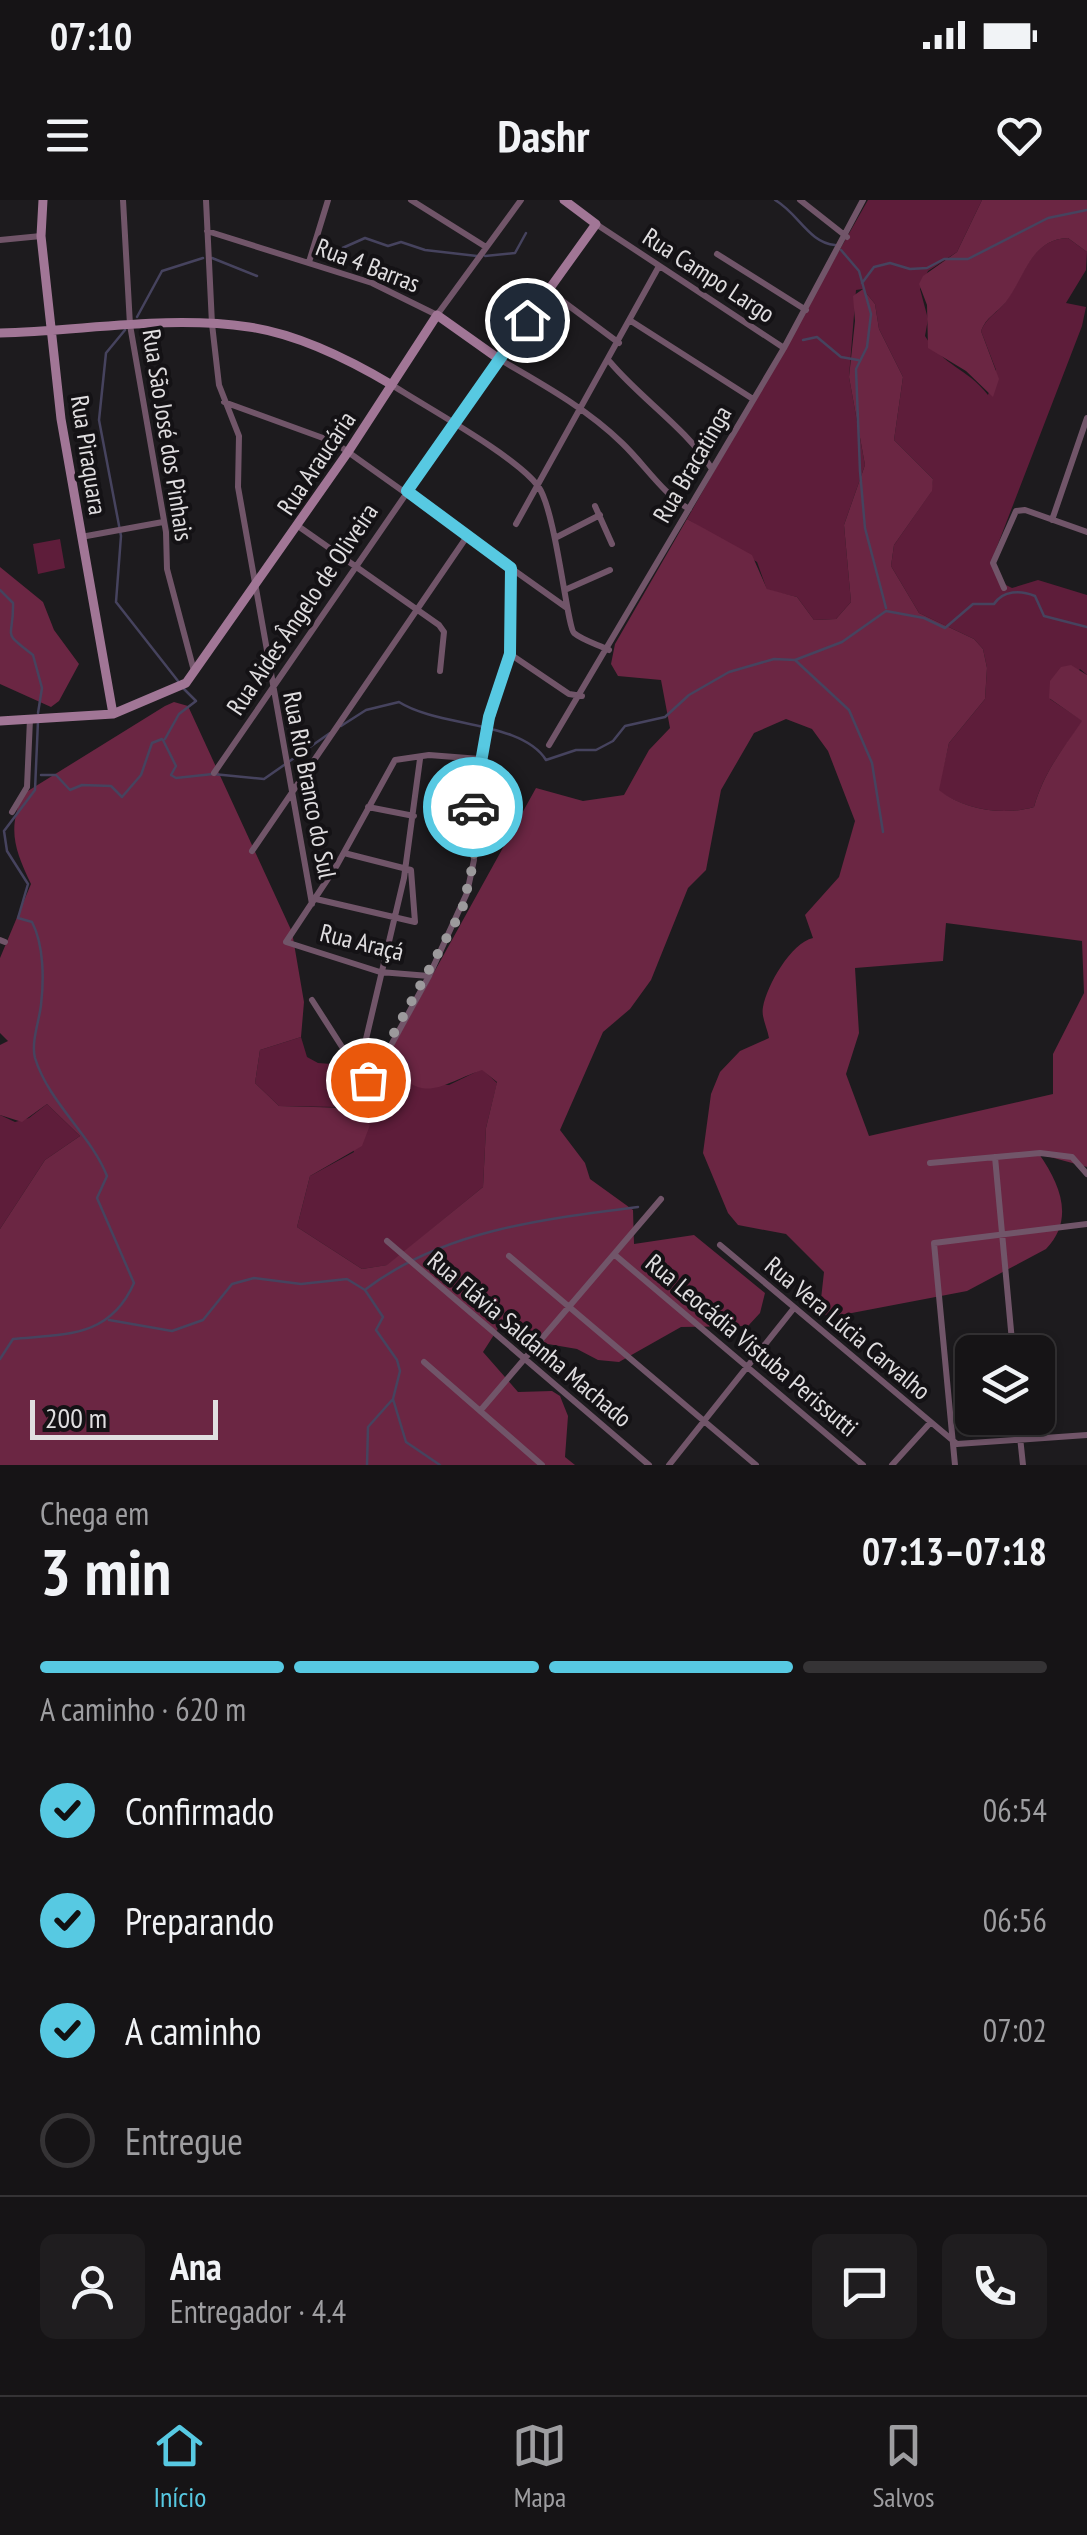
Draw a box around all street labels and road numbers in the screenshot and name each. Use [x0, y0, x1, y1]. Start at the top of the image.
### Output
street label: Rua Campo Largo [637, 220, 781, 330]
street label: Rua 4 Barras [312, 231, 424, 299]
street label: Rua São José dos Pinhais [135, 327, 201, 543]
street label: Rua Piraquara [64, 393, 114, 517]
street label: Rua Bracatinga [646, 400, 738, 528]
street label: Rua Araucária [270, 405, 362, 521]
street label: Rua Aides Ângelo de Oliveira [219, 497, 385, 721]
street label: Rua Rio Branco do Sul [276, 689, 344, 882]
street label: Rua Araçá [317, 916, 407, 968]
street label: Rua Flávia Saldanha Machado [421, 1244, 639, 1434]
street label: Rua Leocádia Vistuba Perissutti [639, 1247, 865, 1443]
street label: Rua Vera Lúcia Carvalho [759, 1249, 937, 1407]

